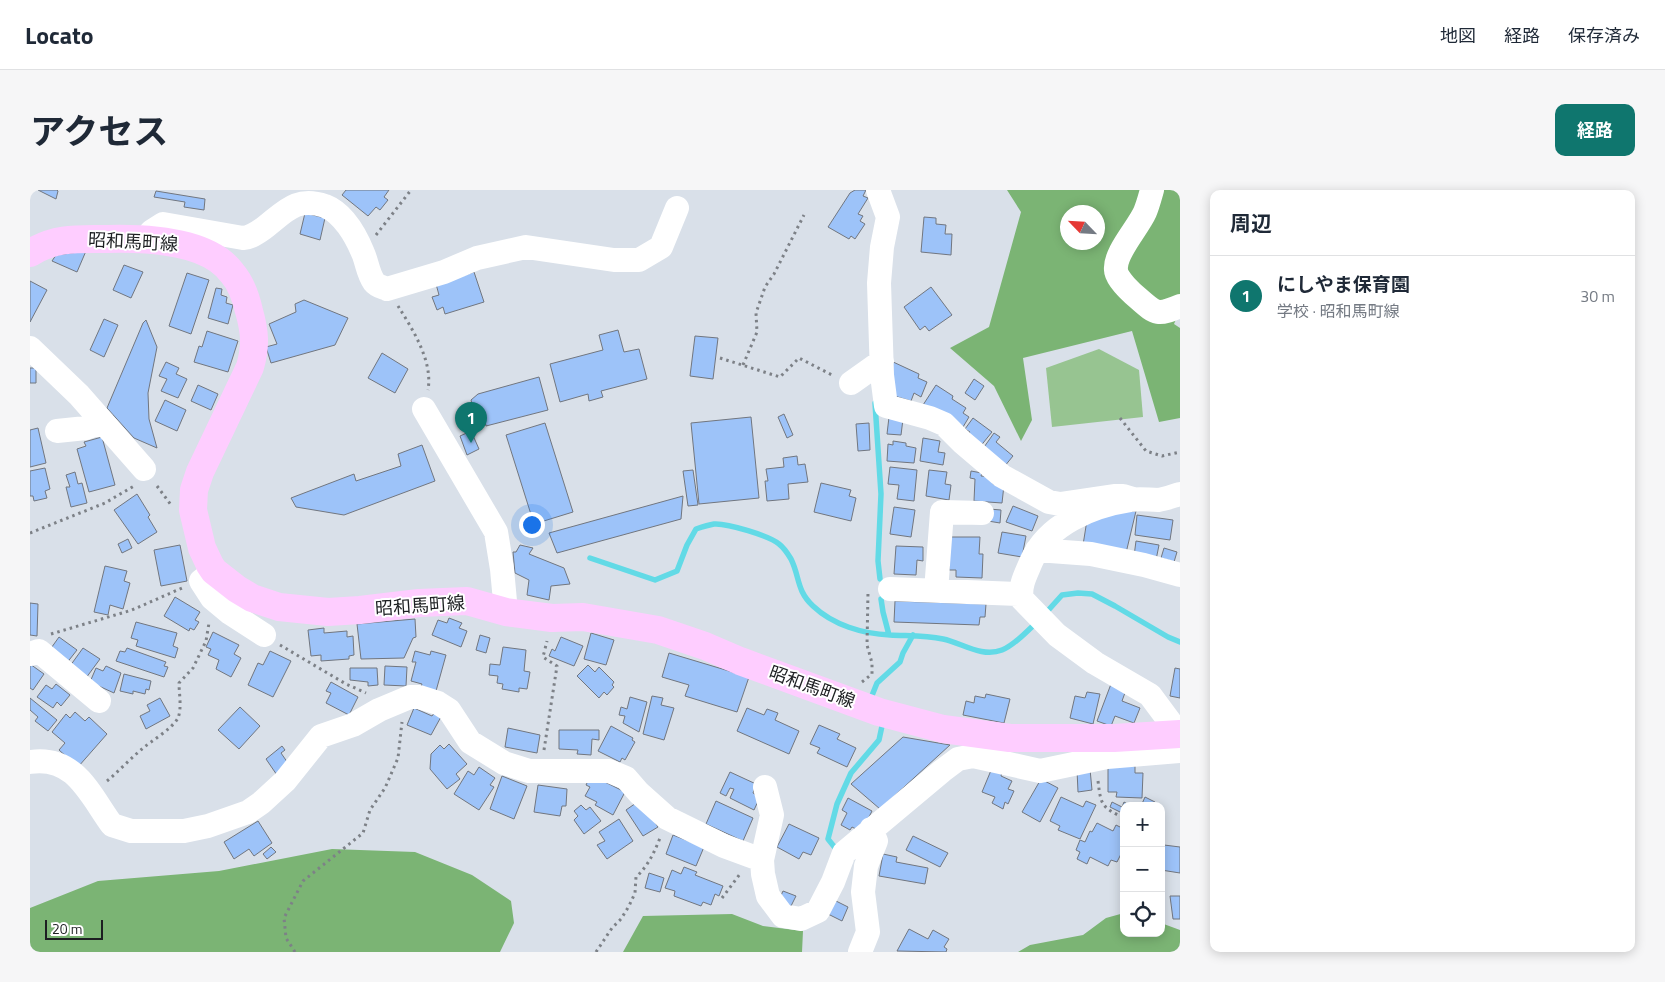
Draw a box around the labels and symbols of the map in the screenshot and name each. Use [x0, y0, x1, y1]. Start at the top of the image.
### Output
north arrow [1060, 205, 1105, 250]
street label: 昭和馬町線 [87, 226, 179, 257]
pin: 1 [455, 402, 487, 443]
your location [519, 512, 545, 538]
street label: 昭和馬町線 [374, 589, 466, 622]
street label: 昭和馬町線 [765, 658, 859, 715]
scale bar [45, 917, 102, 940]

